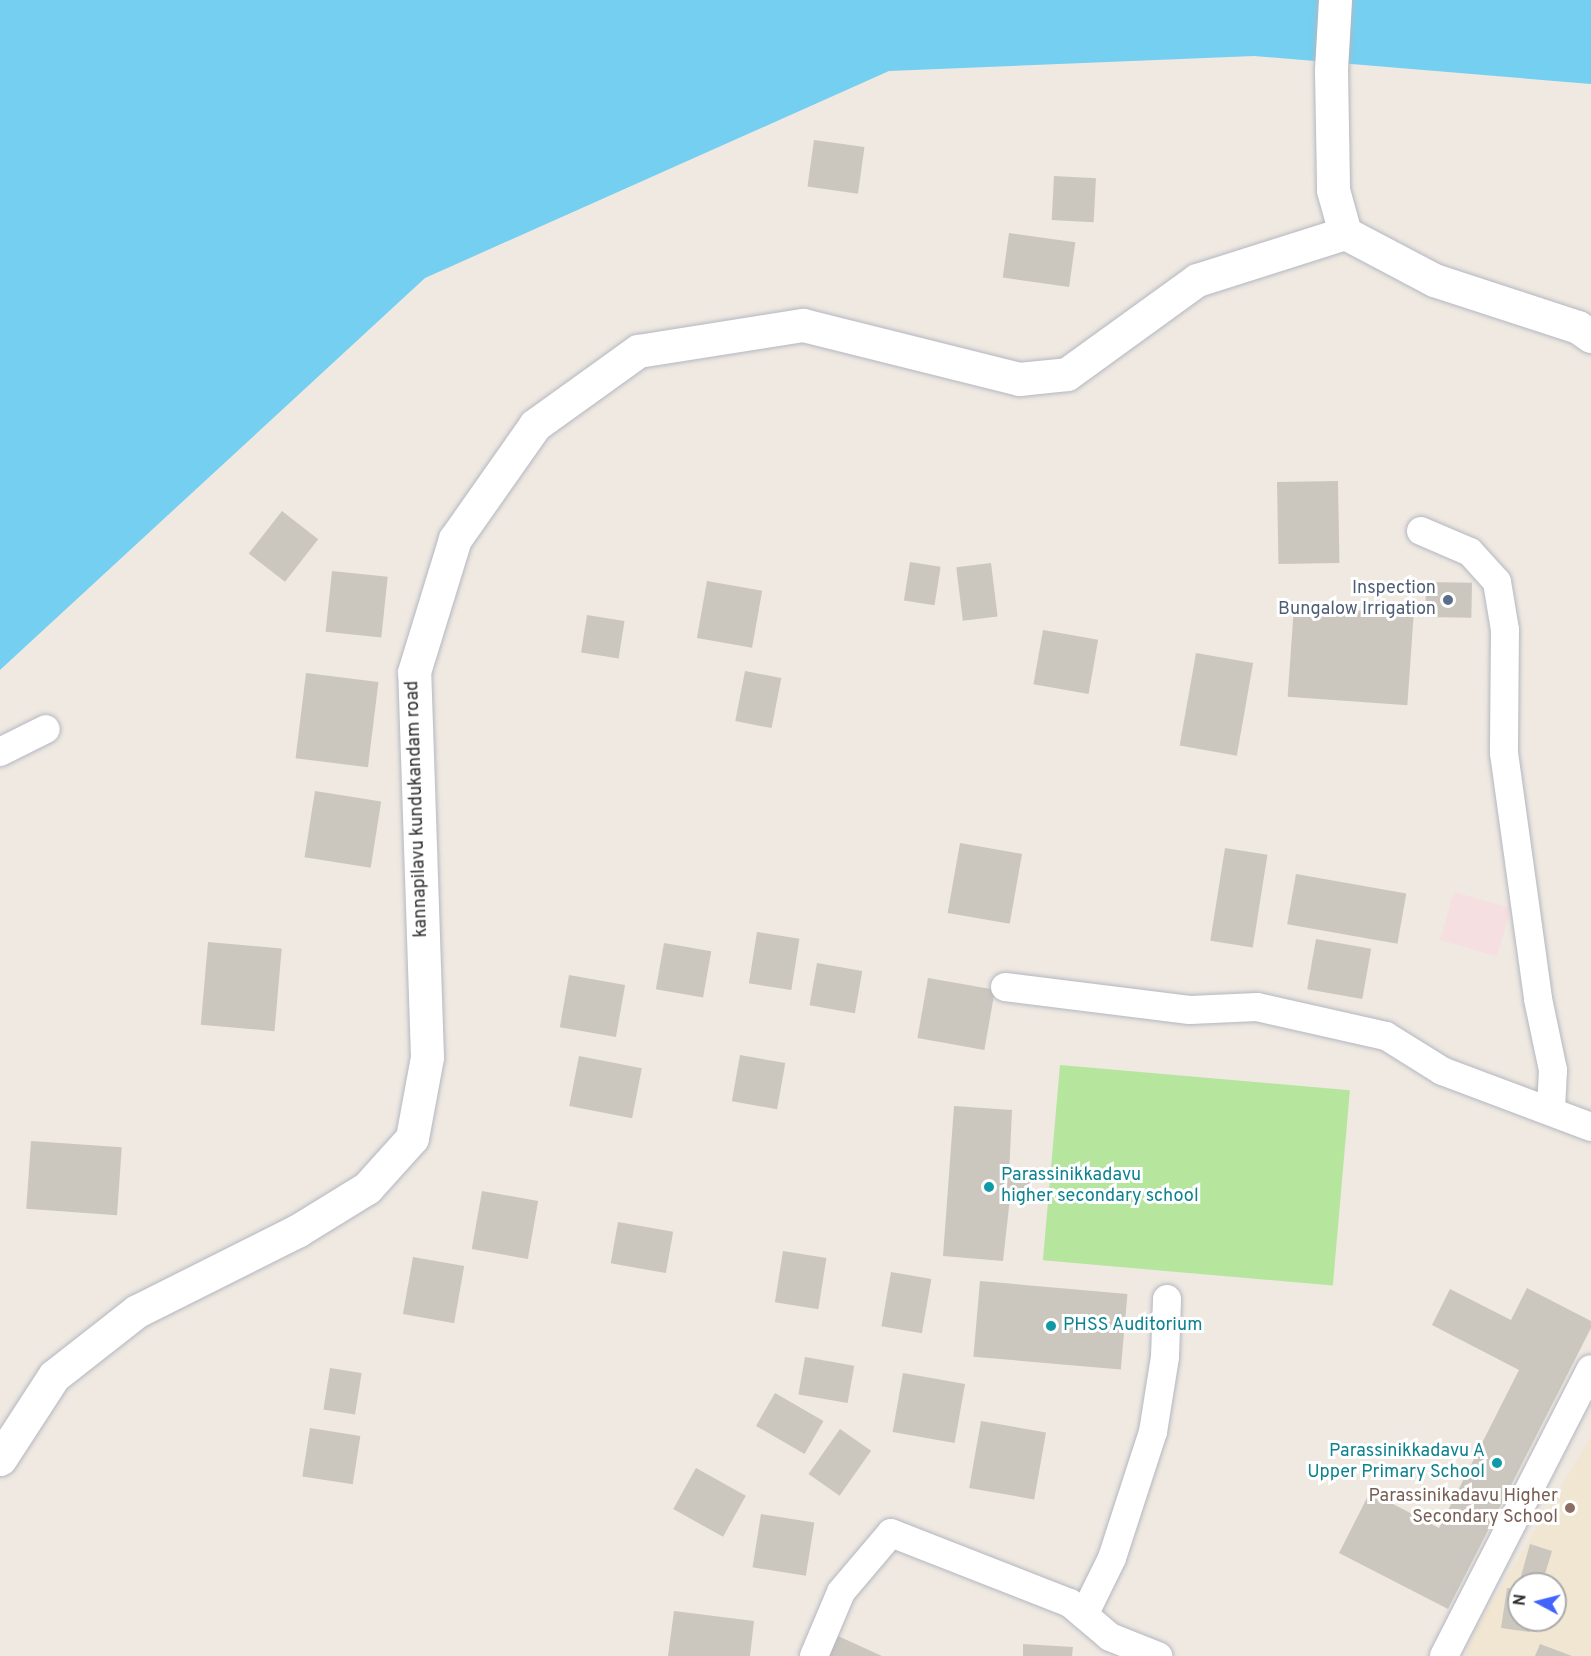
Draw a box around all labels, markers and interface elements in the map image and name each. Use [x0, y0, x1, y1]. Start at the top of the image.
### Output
place label: Inspection Bungalow Irrigation [1278, 579, 1436, 622]
marker: Inspection Bungalow Irrigation [1441, 593, 1455, 607]
street label: kannapilavu kundukandam road [403, 680, 433, 938]
place label: Parassinikkadavu higher secondary school [1001, 1166, 1199, 1208]
marker: Parassinikkadavu higher secondary school [982, 1180, 996, 1194]
place label: PHSS Auditorium [1063, 1315, 1203, 1337]
marker: PHSS Auditorium [1044, 1319, 1058, 1333]
place label: Parassinikkadavu A Upper Primary School [1307, 1442, 1485, 1484]
marker: Parassinikkadavu A Upper Primary School [1490, 1456, 1504, 1470]
place label: Parassinikadavu Higher Secondary School [1368, 1487, 1558, 1530]
marker: Parassinikadavu Higher Secondary School [1563, 1501, 1577, 1515]
north arrow [1507, 1572, 1567, 1632]
text: N [1510, 1593, 1532, 1607]

